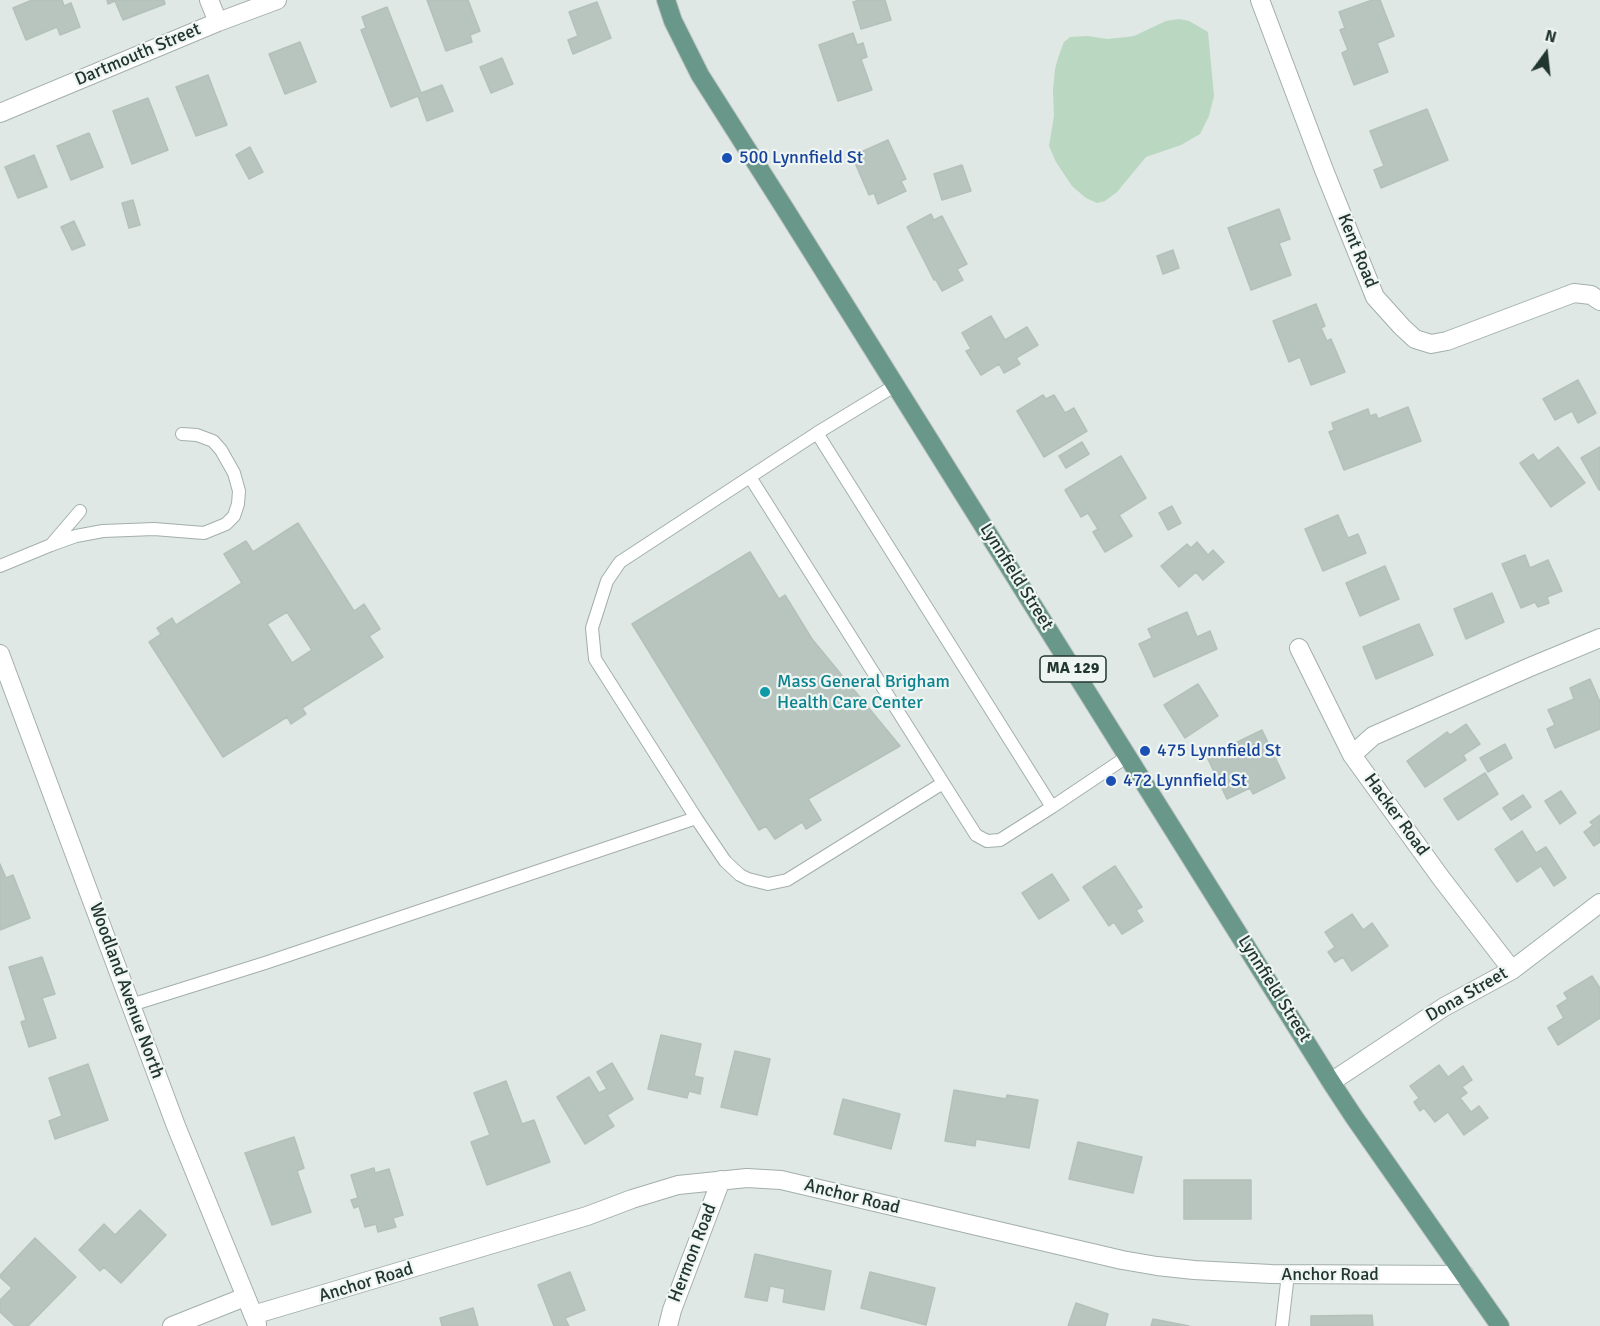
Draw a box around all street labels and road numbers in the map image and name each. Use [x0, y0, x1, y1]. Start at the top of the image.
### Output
street label: Dartmouth Street [72, 19, 204, 91]
street label: Kent Road [1332, 211, 1382, 291]
street label: Lynnfield Street [975, 520, 1057, 634]
road number: MA 129 [1040, 656, 1106, 682]
street label: Hacker Road [1359, 770, 1433, 860]
street label: Woodland Avenue North [84, 900, 168, 1082]
street label: Lynnfield Street [1233, 932, 1315, 1046]
street label: Dona Street [1422, 963, 1512, 1027]
street label: Anchor Road [802, 1175, 902, 1219]
street label: Hermon Road [664, 1201, 722, 1305]
street label: Anchor Road [316, 1258, 416, 1308]
street label: Anchor Road [1281, 1264, 1379, 1286]

